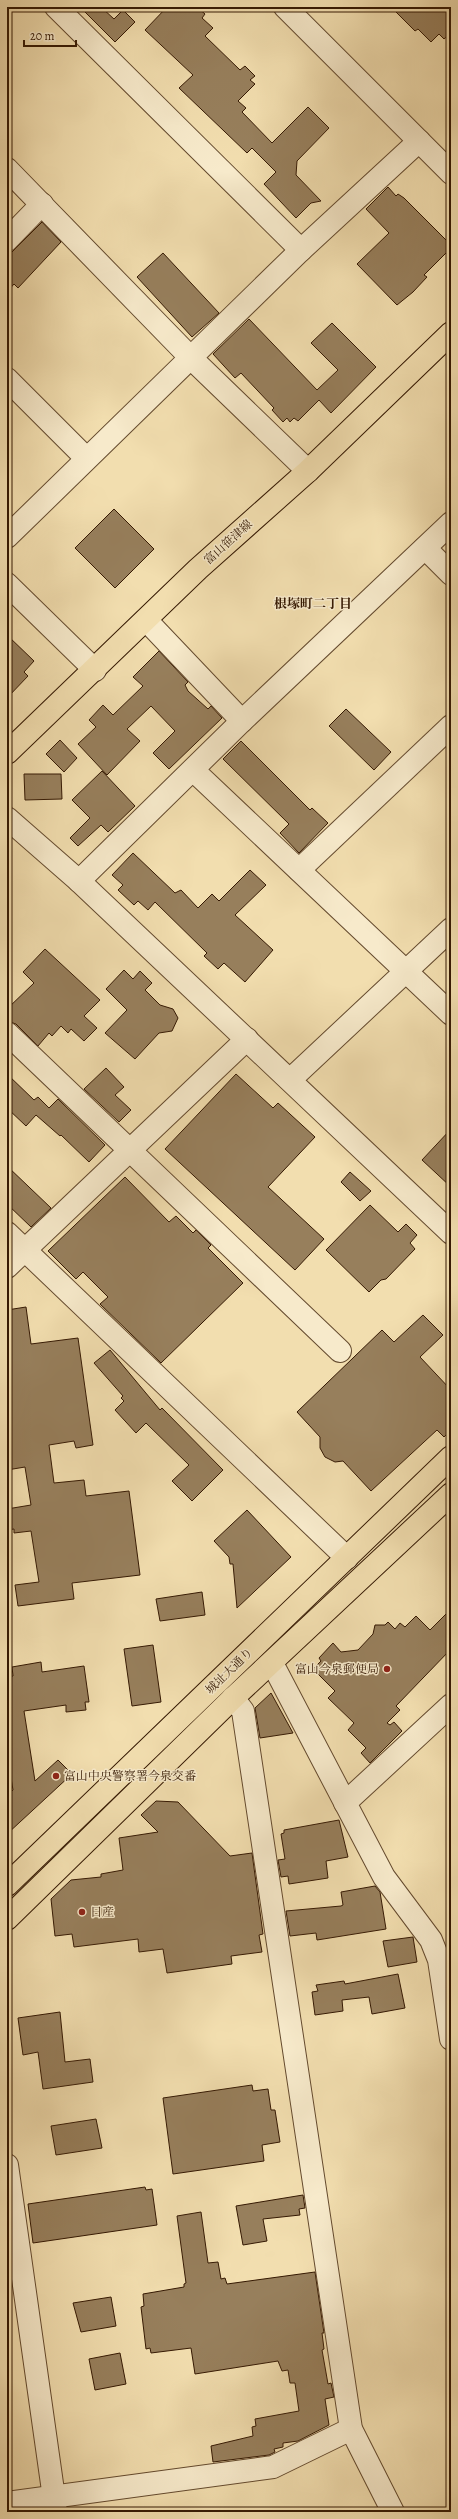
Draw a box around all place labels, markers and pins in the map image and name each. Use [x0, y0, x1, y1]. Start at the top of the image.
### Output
place label: 富山今泉郵便局 [295, 1661, 379, 1677]
marker: 富山今泉郵便局 [382, 1664, 392, 1674]
place label: 富山中央警察署今泉交番 [64, 1768, 196, 1784]
marker: 富山中央警察署今泉交番 [51, 1771, 61, 1781]
place label: 日産 [90, 1904, 114, 1920]
marker: 日産 [77, 1907, 87, 1917]

